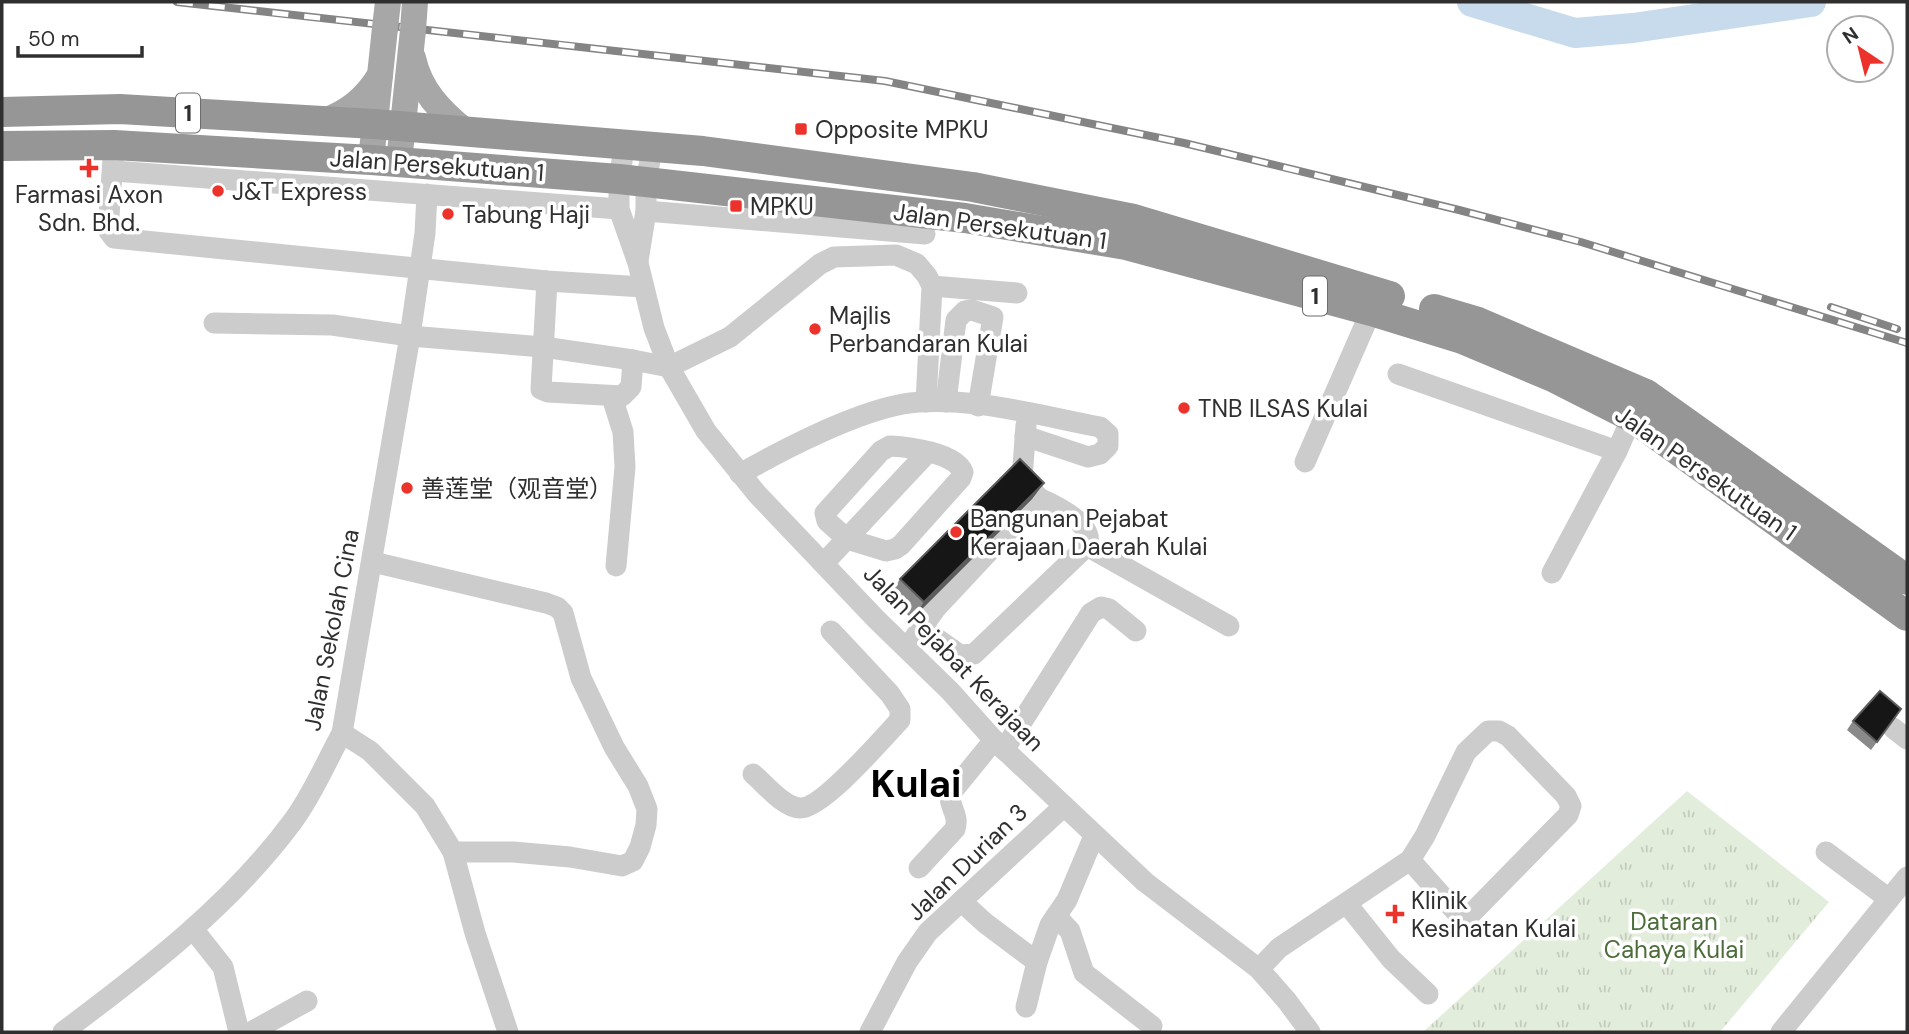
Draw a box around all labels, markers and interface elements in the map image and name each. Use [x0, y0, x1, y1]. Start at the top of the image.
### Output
scale bar [18, 14, 142, 58]
north arrow [1825, 14, 1895, 84]
text: N [1838, 21, 1863, 50]
text: 50 m [28, 25, 79, 53]
road number: 1 [176, 94, 200, 132]
place label: Opposite MPKU [815, 114, 989, 145]
marker: Opposite MPKU [793, 121, 809, 137]
street label: Jalan Persekutuan 1 [329, 142, 545, 188]
marker: Farmasi Axon Sdn. Bhd. [81, 160, 97, 176]
place label: J&T Express [232, 176, 367, 207]
place label: Farmasi Axon Sdn. Bhd. [15, 179, 163, 238]
marker: J&T Express [210, 183, 226, 199]
place label: MPKU [750, 191, 814, 222]
street label: Jalan Persekutuan 1 [891, 196, 1109, 256]
marker: MPKU [728, 198, 744, 214]
place label: Tabung Haji [462, 199, 590, 230]
marker: Tabung Haji [440, 206, 456, 222]
road number: 1 [1303, 276, 1327, 316]
place label: Majlis Perbandaran Kulai [829, 300, 1028, 359]
marker: Majlis Perbandaran Kulai [807, 321, 823, 337]
place label: TNB ILSAS Kulai [1198, 393, 1368, 424]
street label: Jalan Persekutuan 1 [1609, 399, 1803, 547]
marker: TNB ILSAS Kulai [1176, 400, 1192, 416]
place label: 善莲堂（观音堂） [421, 473, 613, 504]
marker: 善莲堂（观音堂） [399, 480, 415, 496]
place label: Bangunan Pejabat Kerajaan Daerah Kulai [970, 503, 1208, 562]
marker: Bangunan Pejabat Kerajaan Daerah Kulai [948, 524, 964, 540]
street label: Jalan Sekolah Cina [296, 526, 366, 734]
street label: Jalan Pejabat Kerajaan [857, 558, 1051, 758]
district label: Kulai [871, 759, 961, 809]
street label: Jalan Durian 3 [900, 797, 1034, 927]
place label: Klinik Kesihatan Kulai [1411, 885, 1576, 944]
marker: Klinik Kesihatan Kulai [1385, 904, 1405, 924]
park label: Dataran Cahaya Kulai [1604, 906, 1744, 965]

